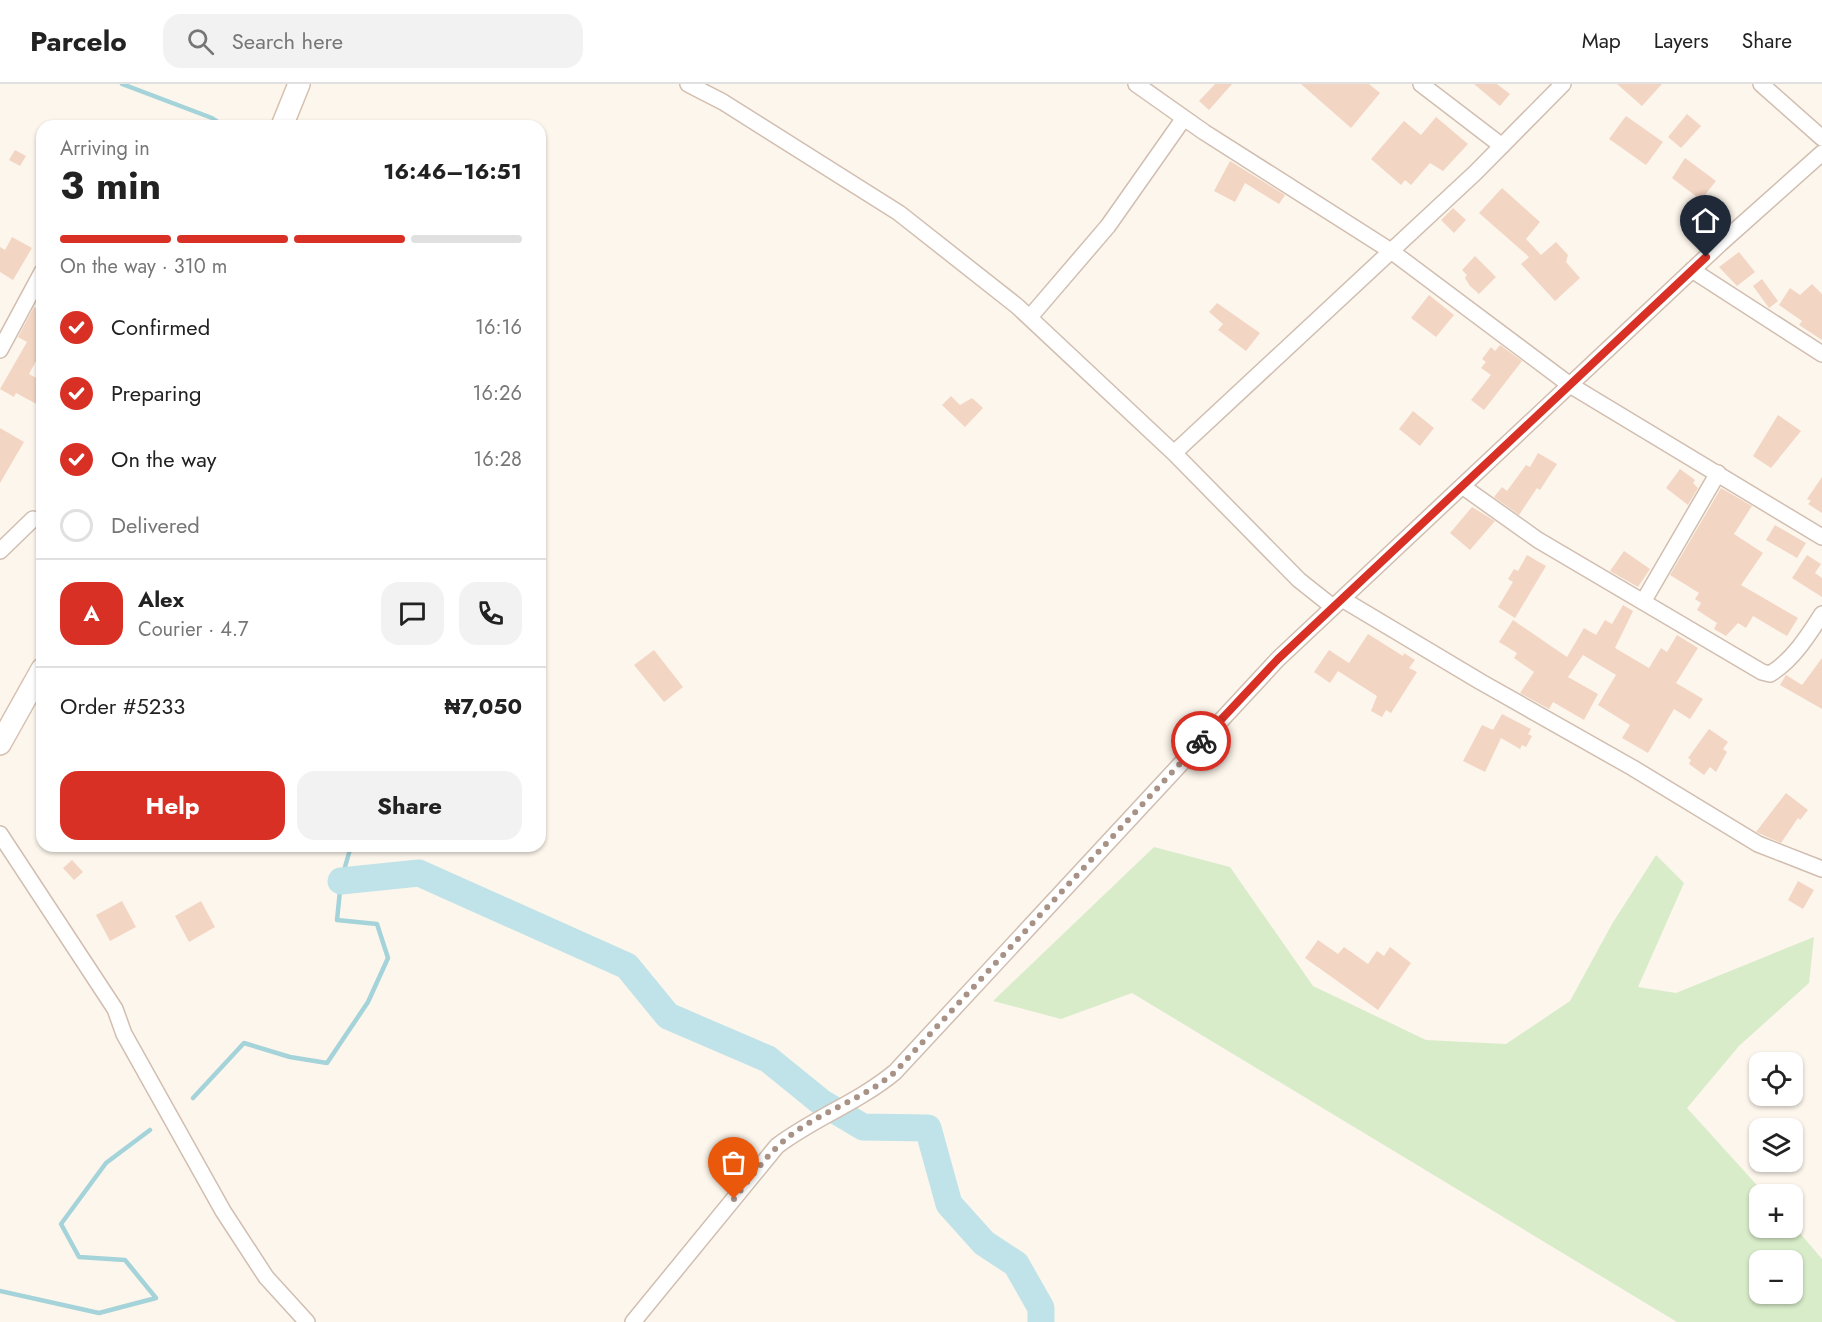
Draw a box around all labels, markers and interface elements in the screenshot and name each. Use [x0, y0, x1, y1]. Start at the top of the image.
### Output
search box [163, 14, 583, 68]
text: Parcelo [30, 21, 127, 62]
icon: search [184, 25, 217, 58]
text: Search here [232, 25, 343, 57]
text: Map [1582, 26, 1621, 56]
text: Layers [1654, 26, 1709, 56]
text: Share [1742, 26, 1792, 56]
text: Arriving in [60, 134, 150, 163]
text: 16:46–16:51 [383, 155, 522, 187]
text: 3 min [60, 157, 161, 214]
pin [1680, 195, 1731, 257]
icon: home [1689, 204, 1722, 237]
text: On the way · 310 m [60, 252, 227, 281]
icon: check [60, 311, 93, 344]
text: Confirmed [111, 311, 210, 343]
text: 16:16 [475, 313, 522, 342]
icon: check [60, 377, 93, 410]
text: Preparing [111, 377, 202, 409]
text: 16:26 [473, 379, 522, 408]
icon: check [60, 443, 93, 476]
text: On the way [111, 443, 216, 475]
text: 16:28 [473, 445, 522, 474]
text: Delivered [111, 509, 200, 541]
button: chat [381, 582, 444, 645]
button: phone [459, 582, 522, 645]
text: Alex [138, 583, 184, 615]
text: A [83, 597, 100, 629]
text: Courier · 4.7 [138, 615, 249, 644]
text: Order #5233 [60, 690, 185, 722]
text: ₦7,050 [445, 690, 522, 722]
courier [1171, 711, 1231, 771]
icon: bike [1185, 725, 1218, 758]
button: Help [60, 771, 285, 840]
button: Share [297, 771, 522, 840]
map controls [1749, 1052, 1803, 1304]
button: locate [1749, 1052, 1803, 1106]
button: layers [1749, 1118, 1803, 1172]
pin [708, 1137, 759, 1199]
icon: bag [717, 1146, 750, 1179]
button: + [1749, 1184, 1803, 1238]
button: − [1749, 1250, 1803, 1304]

